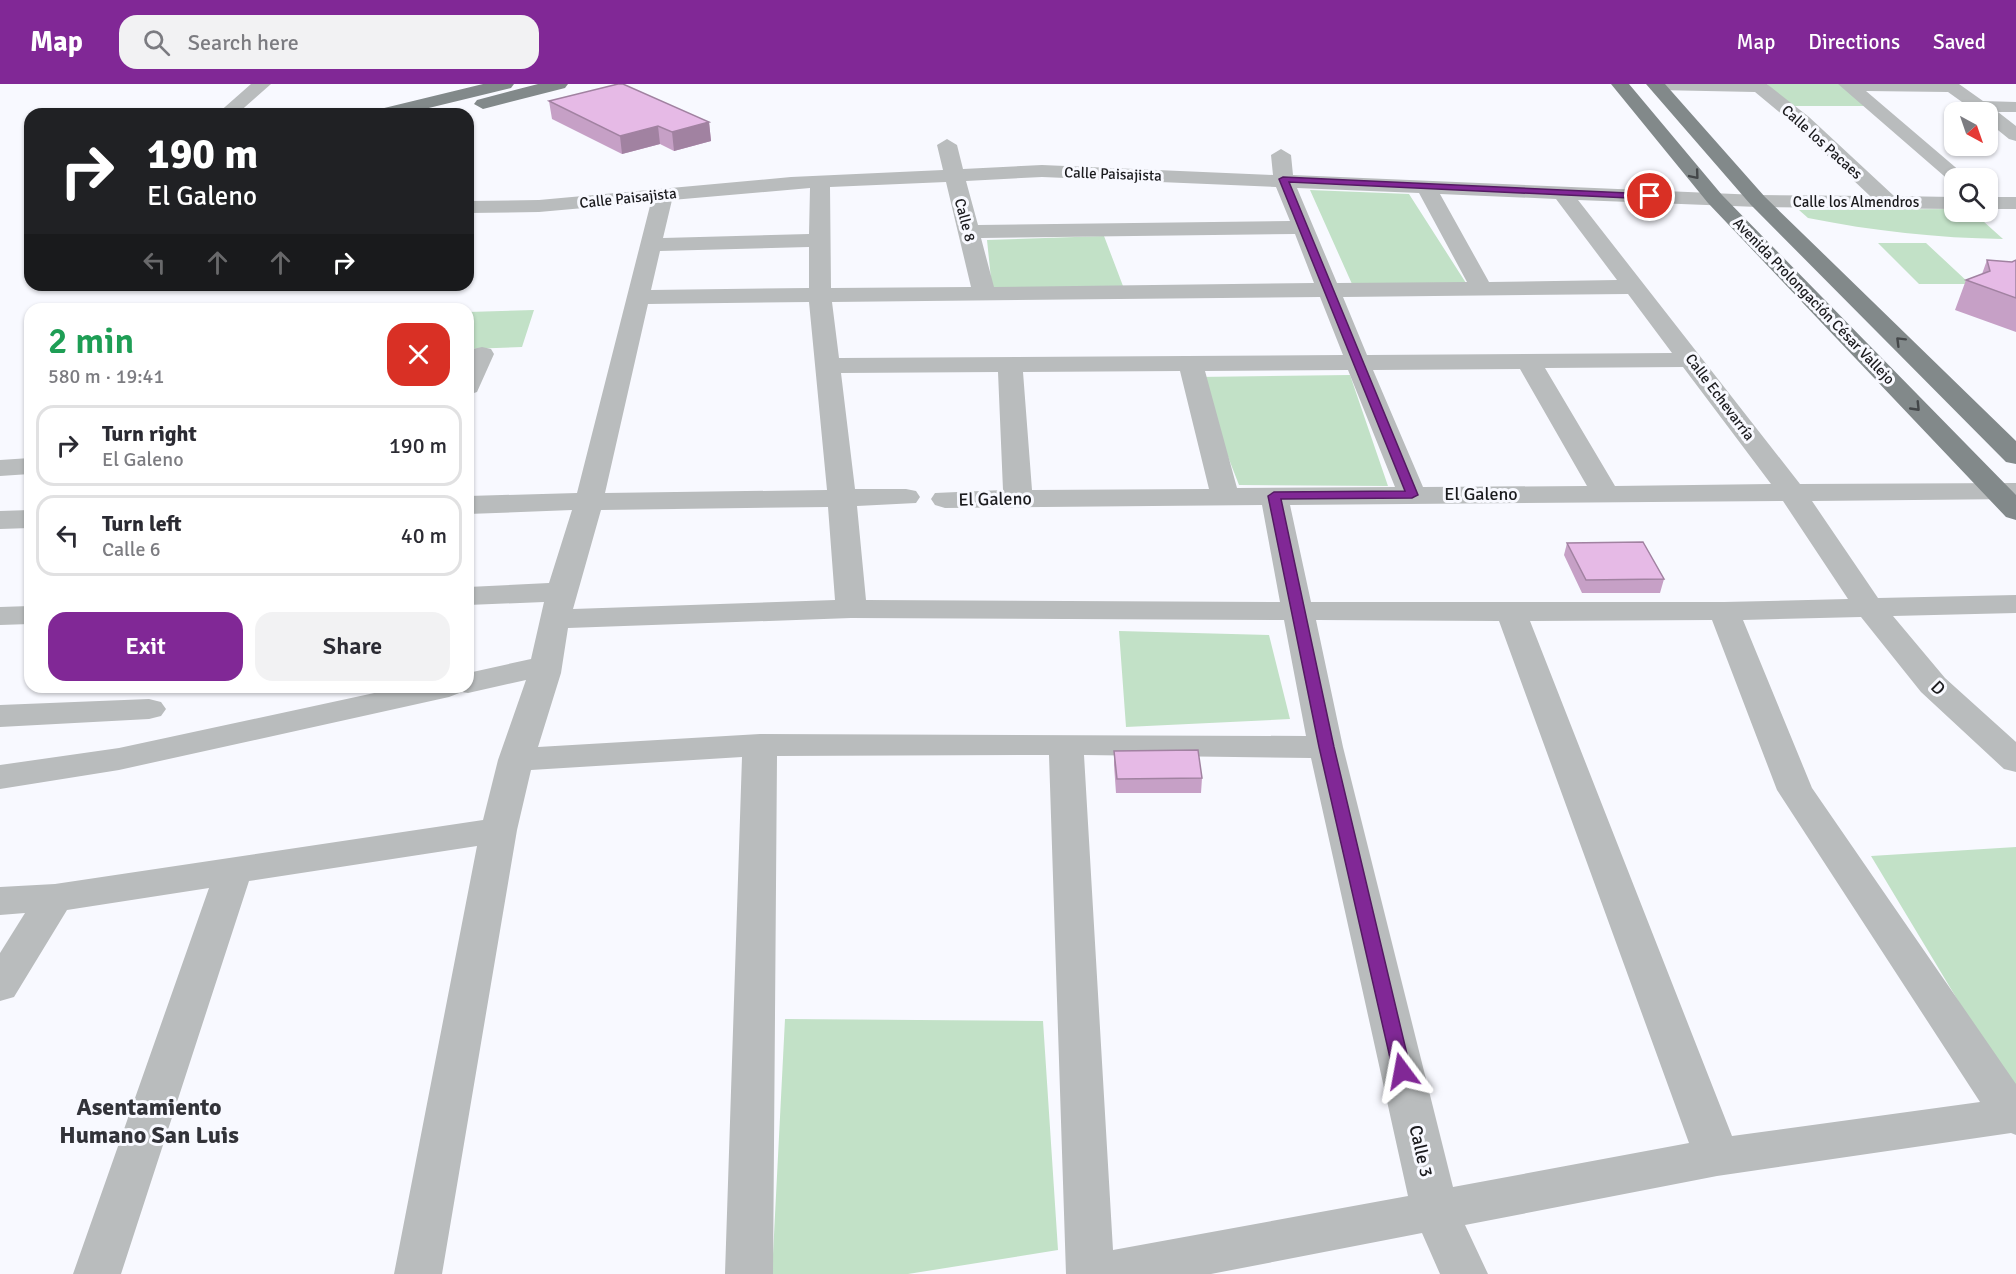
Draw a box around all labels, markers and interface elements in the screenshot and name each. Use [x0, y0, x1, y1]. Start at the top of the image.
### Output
search box [119, 15, 539, 69]
text: Map [30, 25, 83, 59]
icon: search [140, 26, 173, 59]
text: Search here [188, 29, 299, 56]
text: Map [1737, 29, 1775, 55]
text: Directions [1808, 29, 1900, 55]
text: Saved [1933, 29, 1986, 55]
street label: Calle los Pacaes [1778, 101, 1866, 183]
north arrow [1944, 102, 1998, 156]
map controls [1944, 102, 1998, 222]
text: 190 m [147, 129, 258, 180]
icon: right [48, 132, 126, 210]
street label: Calle Paisajista [1064, 163, 1162, 185]
one-way arrow [1688, 168, 1699, 179]
button: search [1944, 168, 1998, 222]
pin [1624, 170, 1675, 221]
icon: arrive [1633, 179, 1666, 212]
text: El Galeno [147, 180, 257, 213]
street label: Calle Paisajista [579, 184, 677, 212]
street label: Calle los Almendros [1793, 193, 1920, 211]
street label: Calle 8 [951, 196, 979, 244]
street label: Avenida Prolongación César Vallejo [1729, 214, 1899, 388]
icon: left [138, 246, 171, 279]
icon: ahead [201, 246, 234, 279]
icon: ahead [264, 246, 297, 279]
icon: right [327, 246, 360, 279]
text: 2 min [48, 319, 134, 364]
button: close [387, 323, 450, 386]
one-way arrow [1896, 338, 1907, 349]
street label: Calle Echevarría [1681, 350, 1759, 444]
text: 580 m · 19:41 [48, 364, 164, 389]
one-way arrow [1909, 401, 1920, 411]
text: Turn right [102, 420, 197, 447]
icon: right [51, 429, 84, 462]
text: 190 m [389, 432, 447, 459]
text: El Galeno [102, 447, 184, 472]
street label: El Galeno [1444, 483, 1518, 505]
street label: El Galeno [958, 487, 1032, 511]
text: Turn left [102, 510, 182, 537]
icon: left [51, 519, 84, 552]
text: 40 m [401, 522, 447, 549]
text: Calle 6 [102, 537, 161, 562]
button: Exit [48, 612, 243, 681]
button: Share [255, 612, 450, 681]
street label: D [1926, 676, 1950, 700]
position arrow [1370, 1039, 1434, 1103]
district label: Asentamiento Humano San Luis [59, 1092, 239, 1150]
street label: Calle 3 [1404, 1123, 1438, 1179]

